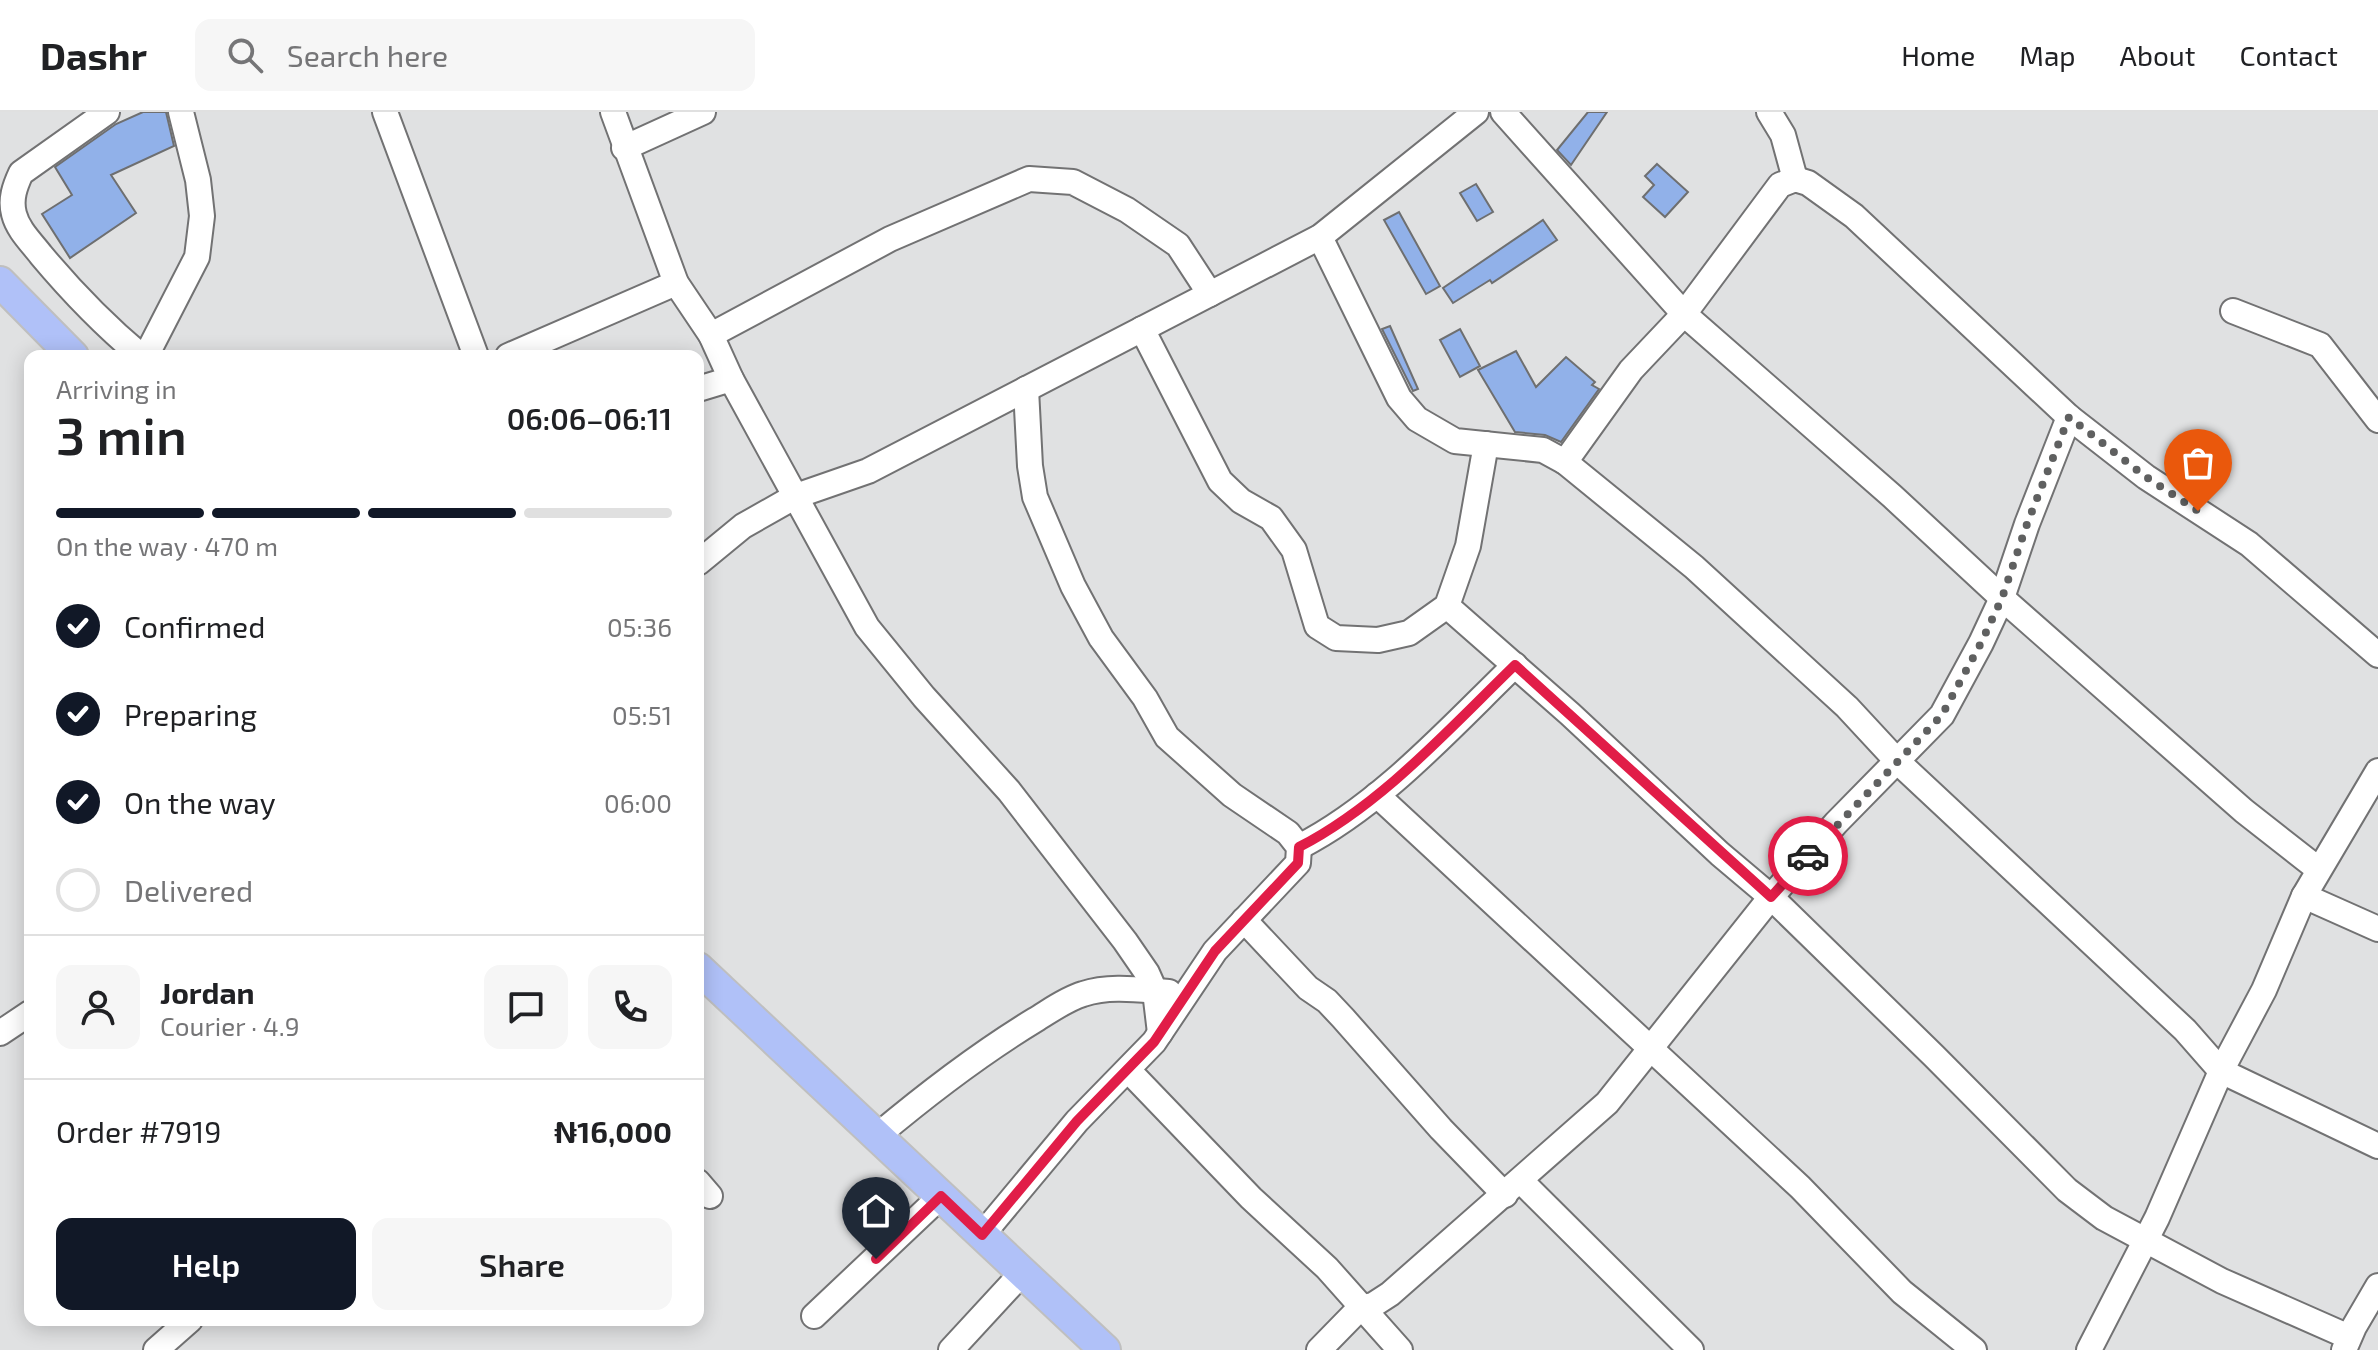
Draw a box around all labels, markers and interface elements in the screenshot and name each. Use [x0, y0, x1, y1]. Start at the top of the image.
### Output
search box [195, 19, 755, 91]
text: Dashr [40, 32, 147, 78]
icon: search [223, 33, 267, 77]
text: Search here [287, 37, 448, 73]
text: Home [1901, 38, 1975, 72]
text: Map [2019, 38, 2076, 72]
text: About [2120, 38, 2195, 72]
text: Contact [2239, 38, 2338, 72]
text: Arriving in [56, 373, 177, 404]
text: 06:06–06:11 [507, 400, 672, 436]
text: 3 min [56, 403, 187, 465]
pin [2164, 429, 2232, 511]
icon: bag [2176, 441, 2220, 485]
text: On the way · 470 m [56, 530, 278, 561]
icon: check [56, 604, 100, 648]
text: Confirmed [124, 608, 265, 644]
text: 05:36 [607, 611, 672, 642]
icon: check [56, 692, 100, 736]
text: Preparing [124, 696, 257, 732]
text: 05:51 [612, 699, 672, 730]
icon: check [56, 780, 100, 824]
text: On the way [124, 784, 276, 820]
text: 06:00 [604, 787, 672, 818]
courier [1768, 816, 1848, 896]
icon: car [1786, 834, 1830, 878]
text: Delivered [124, 872, 253, 908]
button: person [56, 965, 140, 1049]
button: chat [484, 965, 568, 1049]
button: phone [588, 965, 672, 1049]
text: Jordan [160, 974, 255, 1010]
text: Courier · 4.9 [160, 1010, 300, 1041]
text: Order #7919 [56, 1113, 221, 1149]
text: ₦16,000 [554, 1113, 672, 1149]
pin [842, 1177, 910, 1259]
icon: home [854, 1189, 898, 1233]
button: Help [56, 1218, 356, 1310]
button: Share [372, 1218, 672, 1310]

